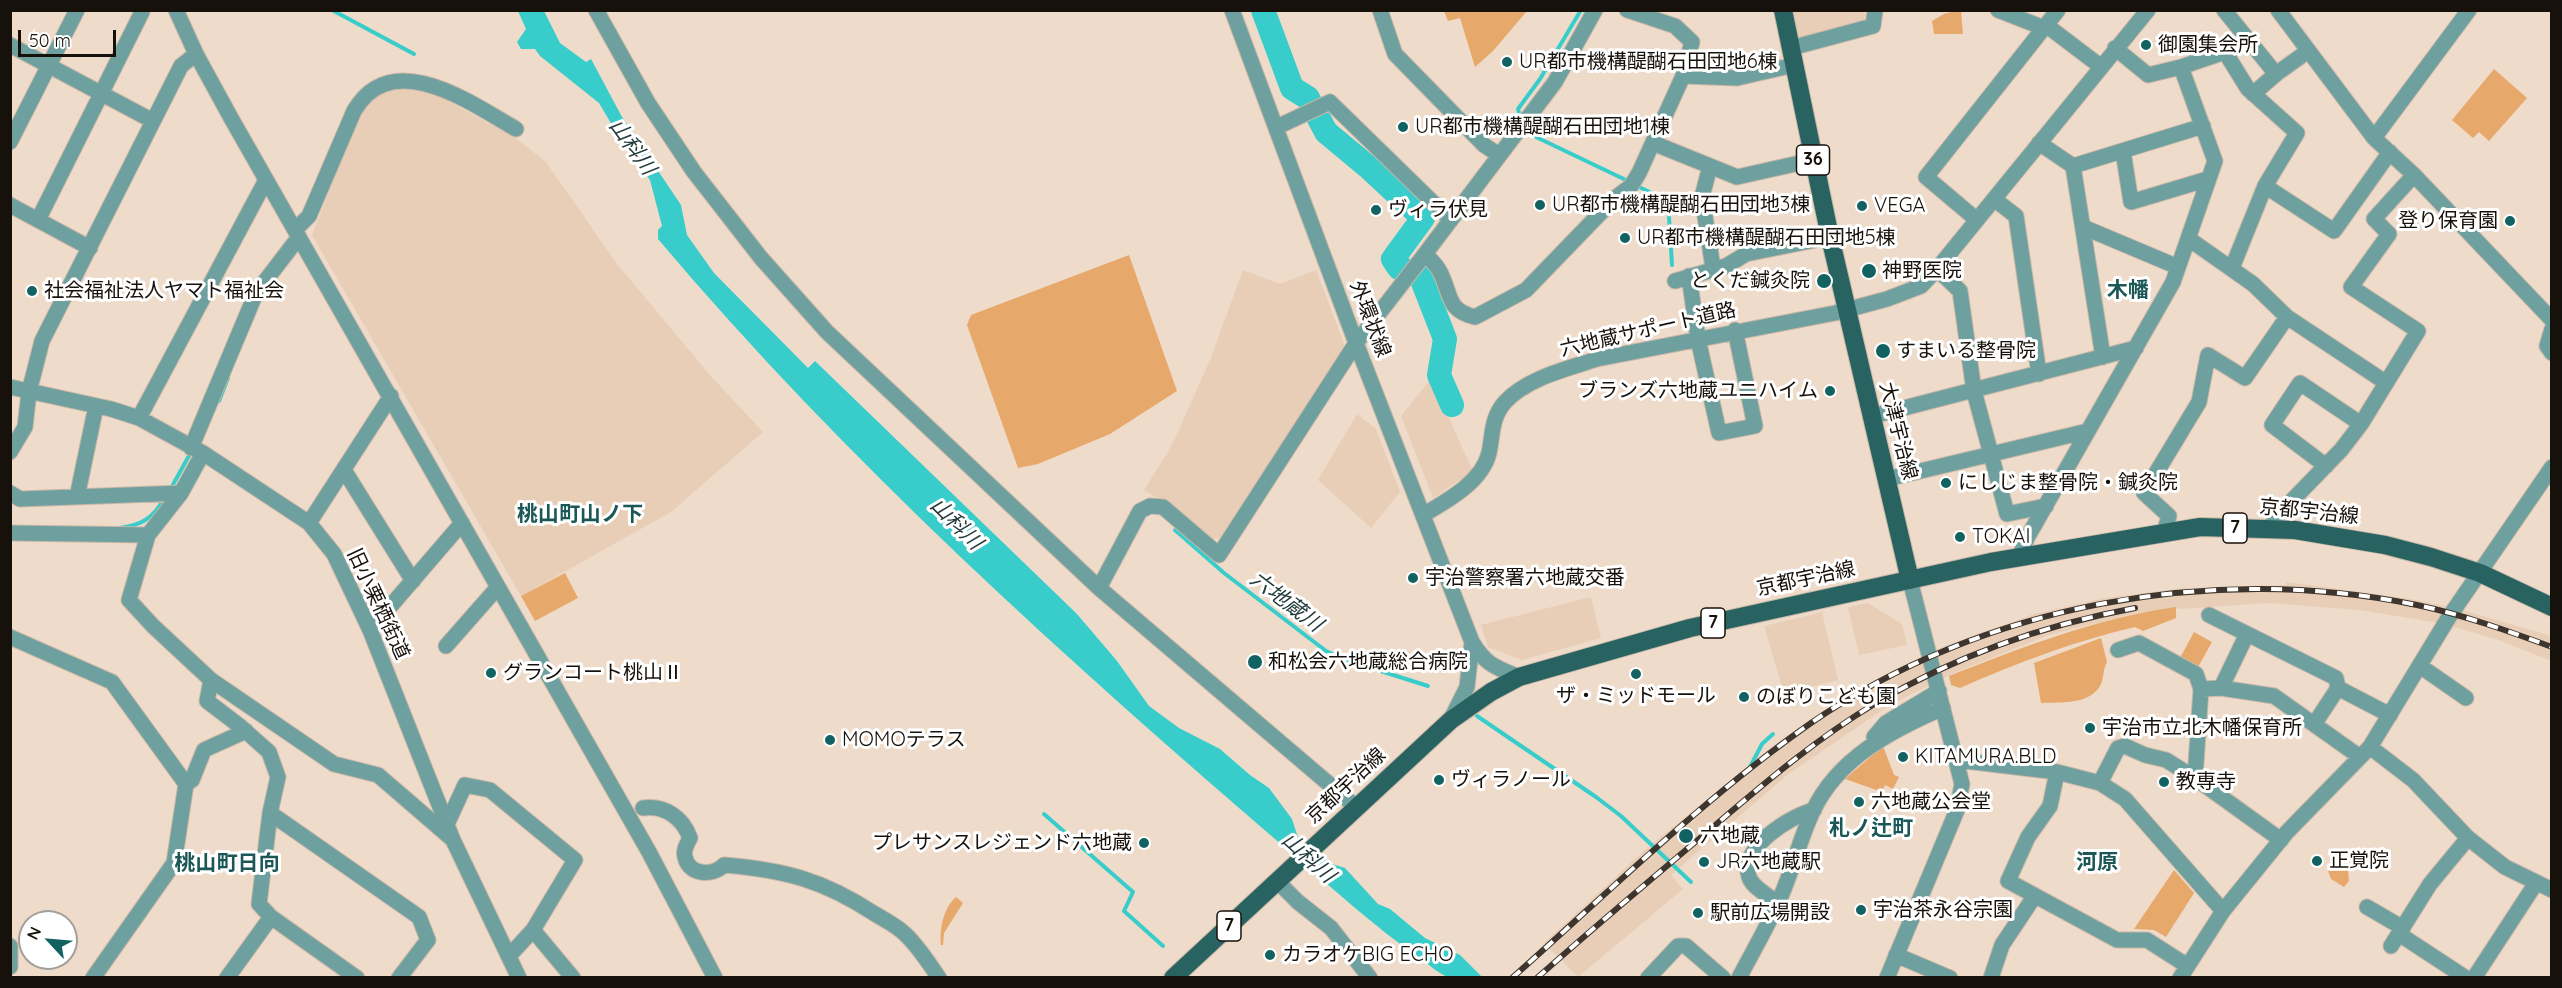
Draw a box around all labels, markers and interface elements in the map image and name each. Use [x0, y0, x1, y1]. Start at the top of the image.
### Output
scale bar [21, 18, 118, 56]
text: 50 m [29, 29, 71, 52]
place label: 御園集会所 [2158, 33, 2258, 57]
marker: 御園集会所 [2139, 38, 2153, 52]
place label: UR都市機構醍醐石田団地6棟 [1519, 50, 1777, 74]
marker: UR都市機構醍醐石田団地6棟 [1500, 55, 1514, 69]
water label: 山科川 [603, 114, 661, 180]
place label: UR都市機構醍醐石田団地1棟 [1415, 115, 1670, 139]
marker: UR都市機構醍醐石田団地1棟 [1396, 120, 1410, 134]
road number: 36 [1796, 145, 1830, 175]
place label: UR都市機構醍醐石田団地3棟 [1552, 193, 1810, 217]
place label: VEGA [1874, 194, 1925, 218]
place label: ヴィラ伏見 [1388, 198, 1488, 222]
marker: UR都市機構醍醐石田団地3棟 [1533, 198, 1547, 212]
marker: VEGA [1855, 199, 1869, 213]
marker: ヴィラ伏見 [1369, 203, 1383, 217]
place label: 登り保育園 [2398, 209, 2498, 233]
marker: 登り保育園 [2503, 214, 2517, 228]
place label: UR都市機構醍醐石田団地5棟 [1637, 226, 1896, 250]
marker: UR都市機構醍醐石田団地5棟 [1618, 231, 1632, 245]
place label: 神野医院 [1882, 259, 1962, 283]
marker: 神野医院 [1860, 262, 1878, 280]
place label: とくだ鍼灸院 [1690, 269, 1810, 293]
marker: とくだ鍼灸院 [1815, 272, 1833, 290]
street label: 外環状線 [1344, 277, 1396, 361]
district label: 木幡 [2107, 278, 2149, 304]
place label: 社会福祉法人ヤマト福祉会 [44, 279, 284, 303]
marker: 社会福祉法人ヤマト福祉会 [25, 284, 39, 298]
street label: 六地蔵サポート道路 [1558, 298, 1738, 362]
place label: すまいる整骨院 [1896, 339, 2036, 363]
marker: すまいる整骨院 [1874, 342, 1892, 360]
place label: ブランズ六地蔵ユニハイム [1578, 379, 1818, 403]
street label: 大津宇治線 [1874, 380, 1922, 482]
marker: ブランズ六地蔵ユニハイム [1823, 384, 1837, 398]
place label: にしじま整骨院・鍼灸院 [1958, 471, 2178, 495]
marker: にしじま整骨院・鍼灸院 [1939, 476, 1953, 490]
water label: 山科川 [925, 493, 987, 555]
street label: 京都宇治線 [2258, 495, 2360, 529]
district label: 桃山町山ノ下 [517, 502, 643, 528]
road number: 7 [2223, 513, 2247, 543]
place label: TOKAI [1972, 525, 2030, 549]
marker: TOKAI [1953, 530, 1967, 544]
street label: 旧小栗栖街道 [342, 545, 414, 663]
street label: 京都宇治線 [1755, 557, 1857, 601]
place label: 宇治警察署六地蔵交番 [1425, 566, 1625, 590]
water label: 六地蔵川 [1245, 567, 1327, 637]
marker: 宇治警察署六地蔵交番 [1406, 571, 1420, 585]
road number: 7 [1701, 608, 1725, 638]
place label: 和松会六地蔵総合病院 [1268, 650, 1468, 674]
marker: 和松会六地蔵総合病院 [1246, 653, 1264, 671]
place label: グランコート桃山Ⅱ [503, 661, 683, 685]
marker: グランコート桃山Ⅱ [484, 666, 498, 680]
marker: ザ・ミッドモール [1629, 667, 1643, 681]
place label: ザ・ミッドモール [1556, 684, 1716, 708]
place label: のぼりこども園 [1756, 685, 1896, 709]
marker: のぼりこども園 [1737, 690, 1751, 704]
place label: 宇治市立北木幡保育所 [2102, 716, 2302, 740]
marker: 宇治市立北木幡保育所 [2083, 721, 2097, 735]
place label: MOMOテラス [842, 728, 966, 752]
marker: MOMOテラス [823, 733, 837, 747]
street label: 京都宇治線 [1301, 743, 1391, 829]
place label: KITAMURA.BLD [1915, 745, 2056, 769]
marker: KITAMURA.BLD [1896, 750, 1910, 764]
place label: ヴィラノール [1451, 768, 1571, 792]
place label: 教専寺 [2176, 770, 2236, 794]
marker: ヴィラノール [1432, 773, 1446, 787]
marker: 教専寺 [2157, 775, 2171, 789]
place label: 六地蔵公会堂 [1871, 790, 1991, 814]
marker: 六地蔵公会堂 [1852, 795, 1866, 809]
district label: 札ノ辻町 [1829, 816, 1913, 842]
place label: 六地蔵 [1700, 824, 1760, 848]
marker: 六地蔵 [1677, 827, 1695, 845]
water label: 山科川 [1276, 828, 1340, 888]
place label: プレサンスレジェンド六地蔵 [872, 831, 1132, 855]
marker: プレサンスレジェンド六地蔵 [1137, 836, 1151, 850]
place label: 正覚院 [2329, 849, 2389, 873]
place label: JR六地蔵駅 [1716, 850, 1821, 874]
district label: 河原 [2076, 850, 2118, 876]
district label: 桃山町日向 [175, 851, 279, 877]
marker: 正覚院 [2310, 854, 2324, 868]
marker: JR六地蔵駅 [1697, 855, 1711, 869]
place label: 宇治茶永谷宗園 [1873, 898, 2013, 922]
place label: 駅前広場開設 [1710, 901, 1830, 925]
marker: 宇治茶永谷宗園 [1854, 903, 1868, 917]
marker: 駅前広場開設 [1691, 906, 1705, 920]
north arrow [18, 910, 78, 970]
road number: 7 [1217, 911, 1241, 941]
text: N [22, 923, 45, 943]
place label: カラオケBIG ECHO [1282, 943, 1454, 967]
marker: カラオケBIG ECHO [1263, 948, 1277, 962]

